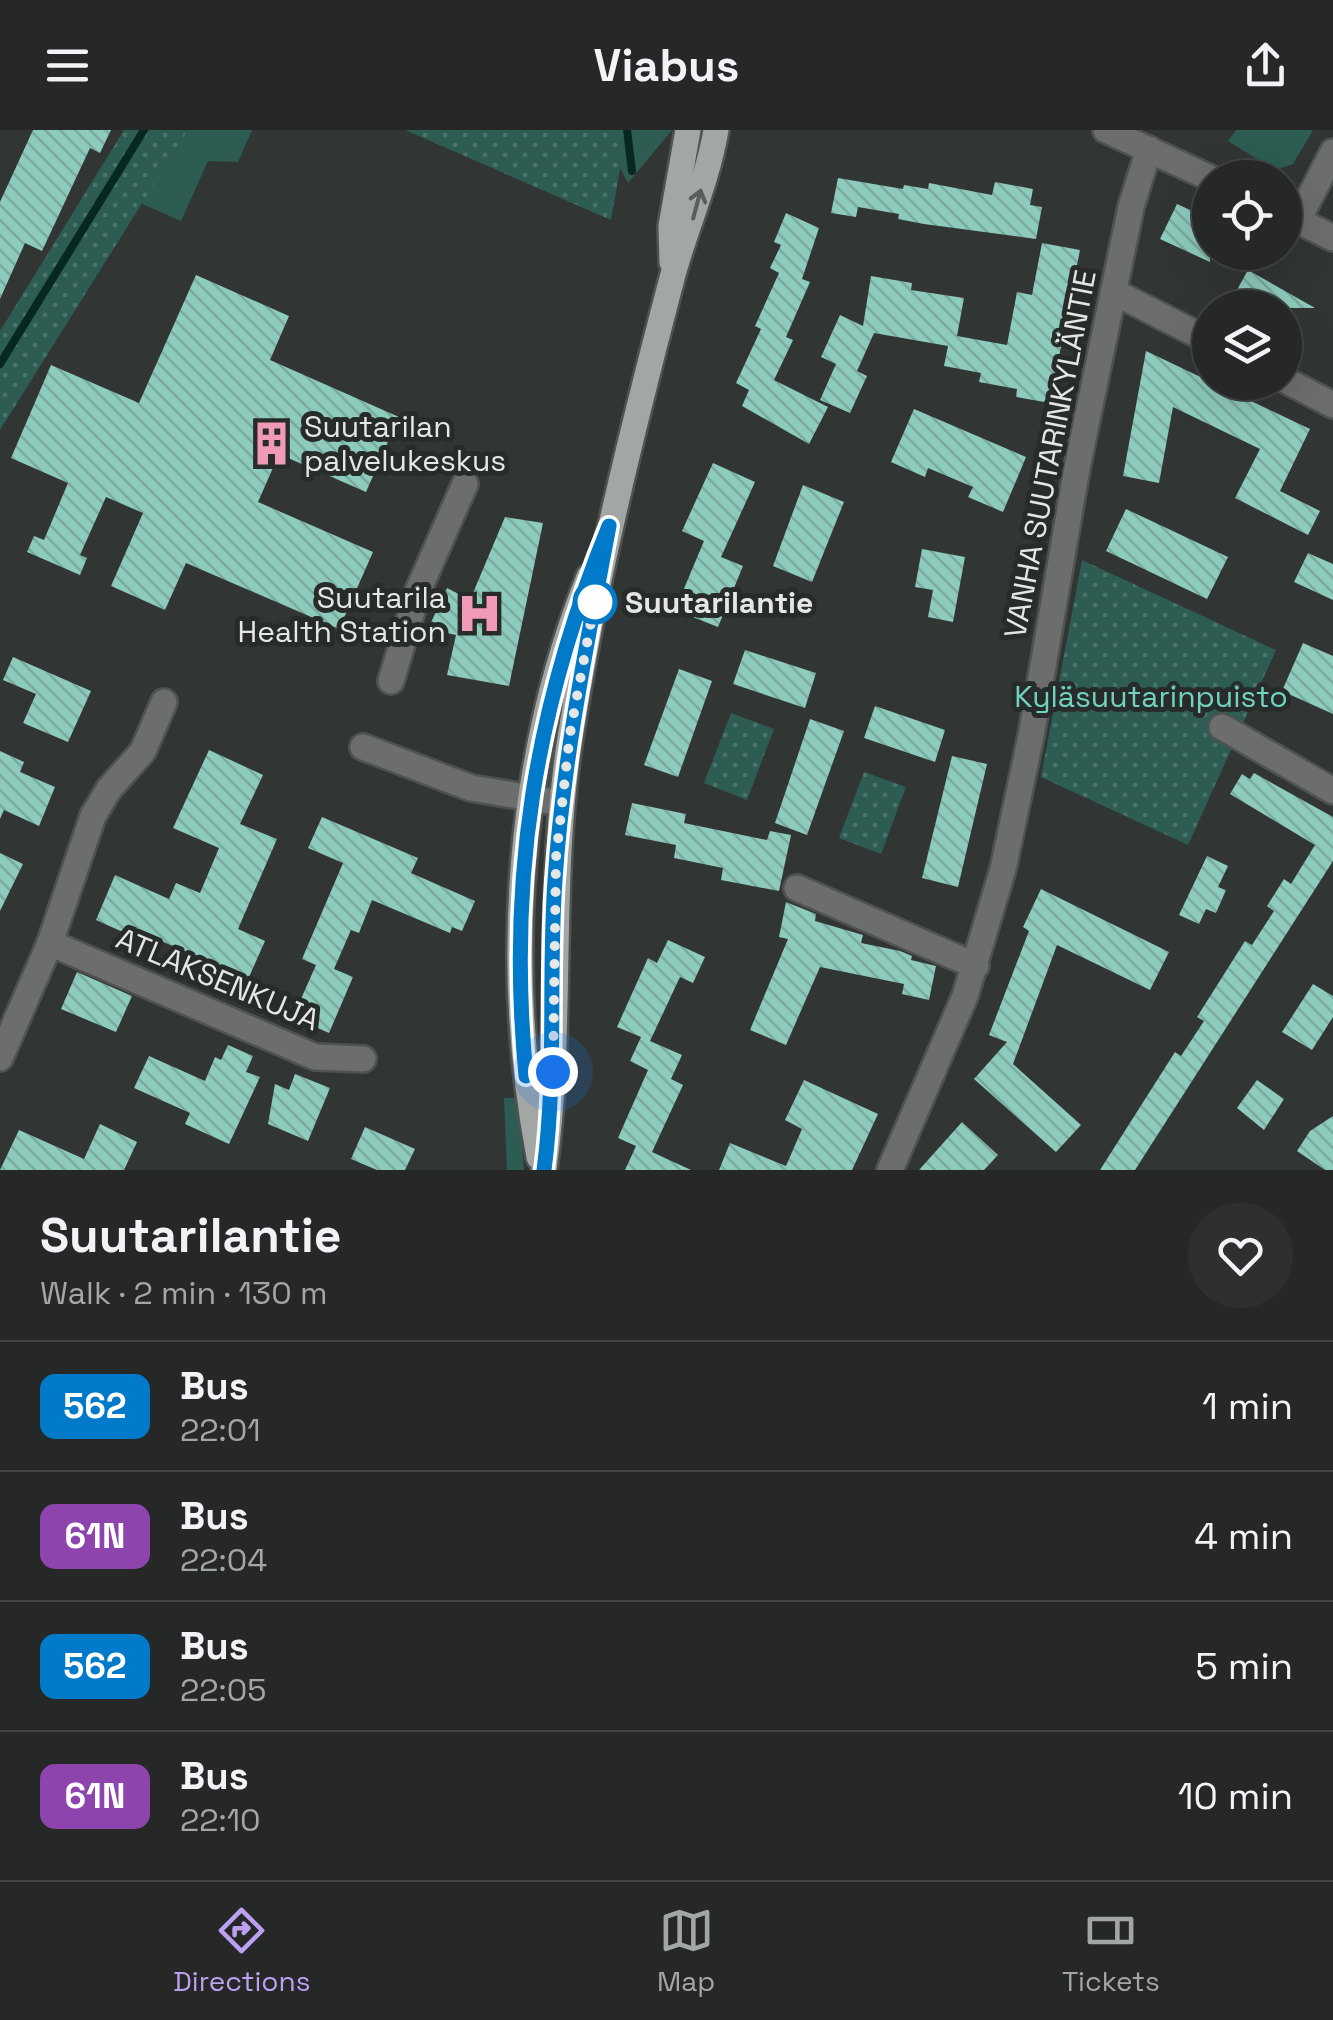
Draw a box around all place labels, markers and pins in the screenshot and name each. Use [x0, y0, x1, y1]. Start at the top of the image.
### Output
place label: Suutarilan palvelukeskus [304, 407, 506, 480]
building icon: Suutarilan palvelukeskus [247, 419, 295, 467]
place label: Suutarila Health Station [238, 578, 446, 651]
marker: Suutarilantie [574, 581, 616, 623]
place label: Suutarilantie [625, 583, 813, 622]
hospital icon: Suutarila Health Station [455, 590, 503, 638]

